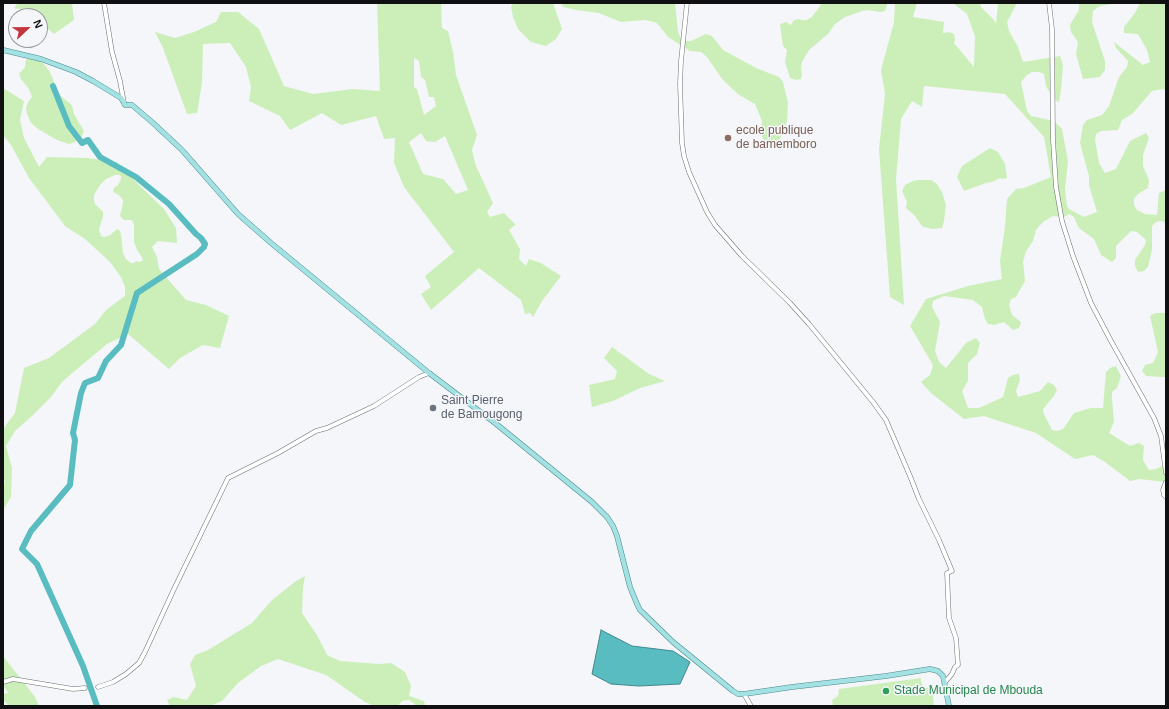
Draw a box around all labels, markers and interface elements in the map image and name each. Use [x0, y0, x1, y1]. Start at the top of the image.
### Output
north arrow [8, 8, 48, 48]
text: N [31, 18, 45, 30]
place label: ecole publique de bamemboro [736, 124, 817, 152]
marker: ecole publique de bamemboro [723, 133, 733, 143]
place label: Saint Pierre de Bamougong [441, 394, 522, 422]
marker: Saint Pierre de Bamougong [428, 403, 438, 413]
place label: Stade Municipal de Mbouda [894, 684, 1043, 698]
marker: Stade Municipal de Mbouda [881, 686, 891, 696]

